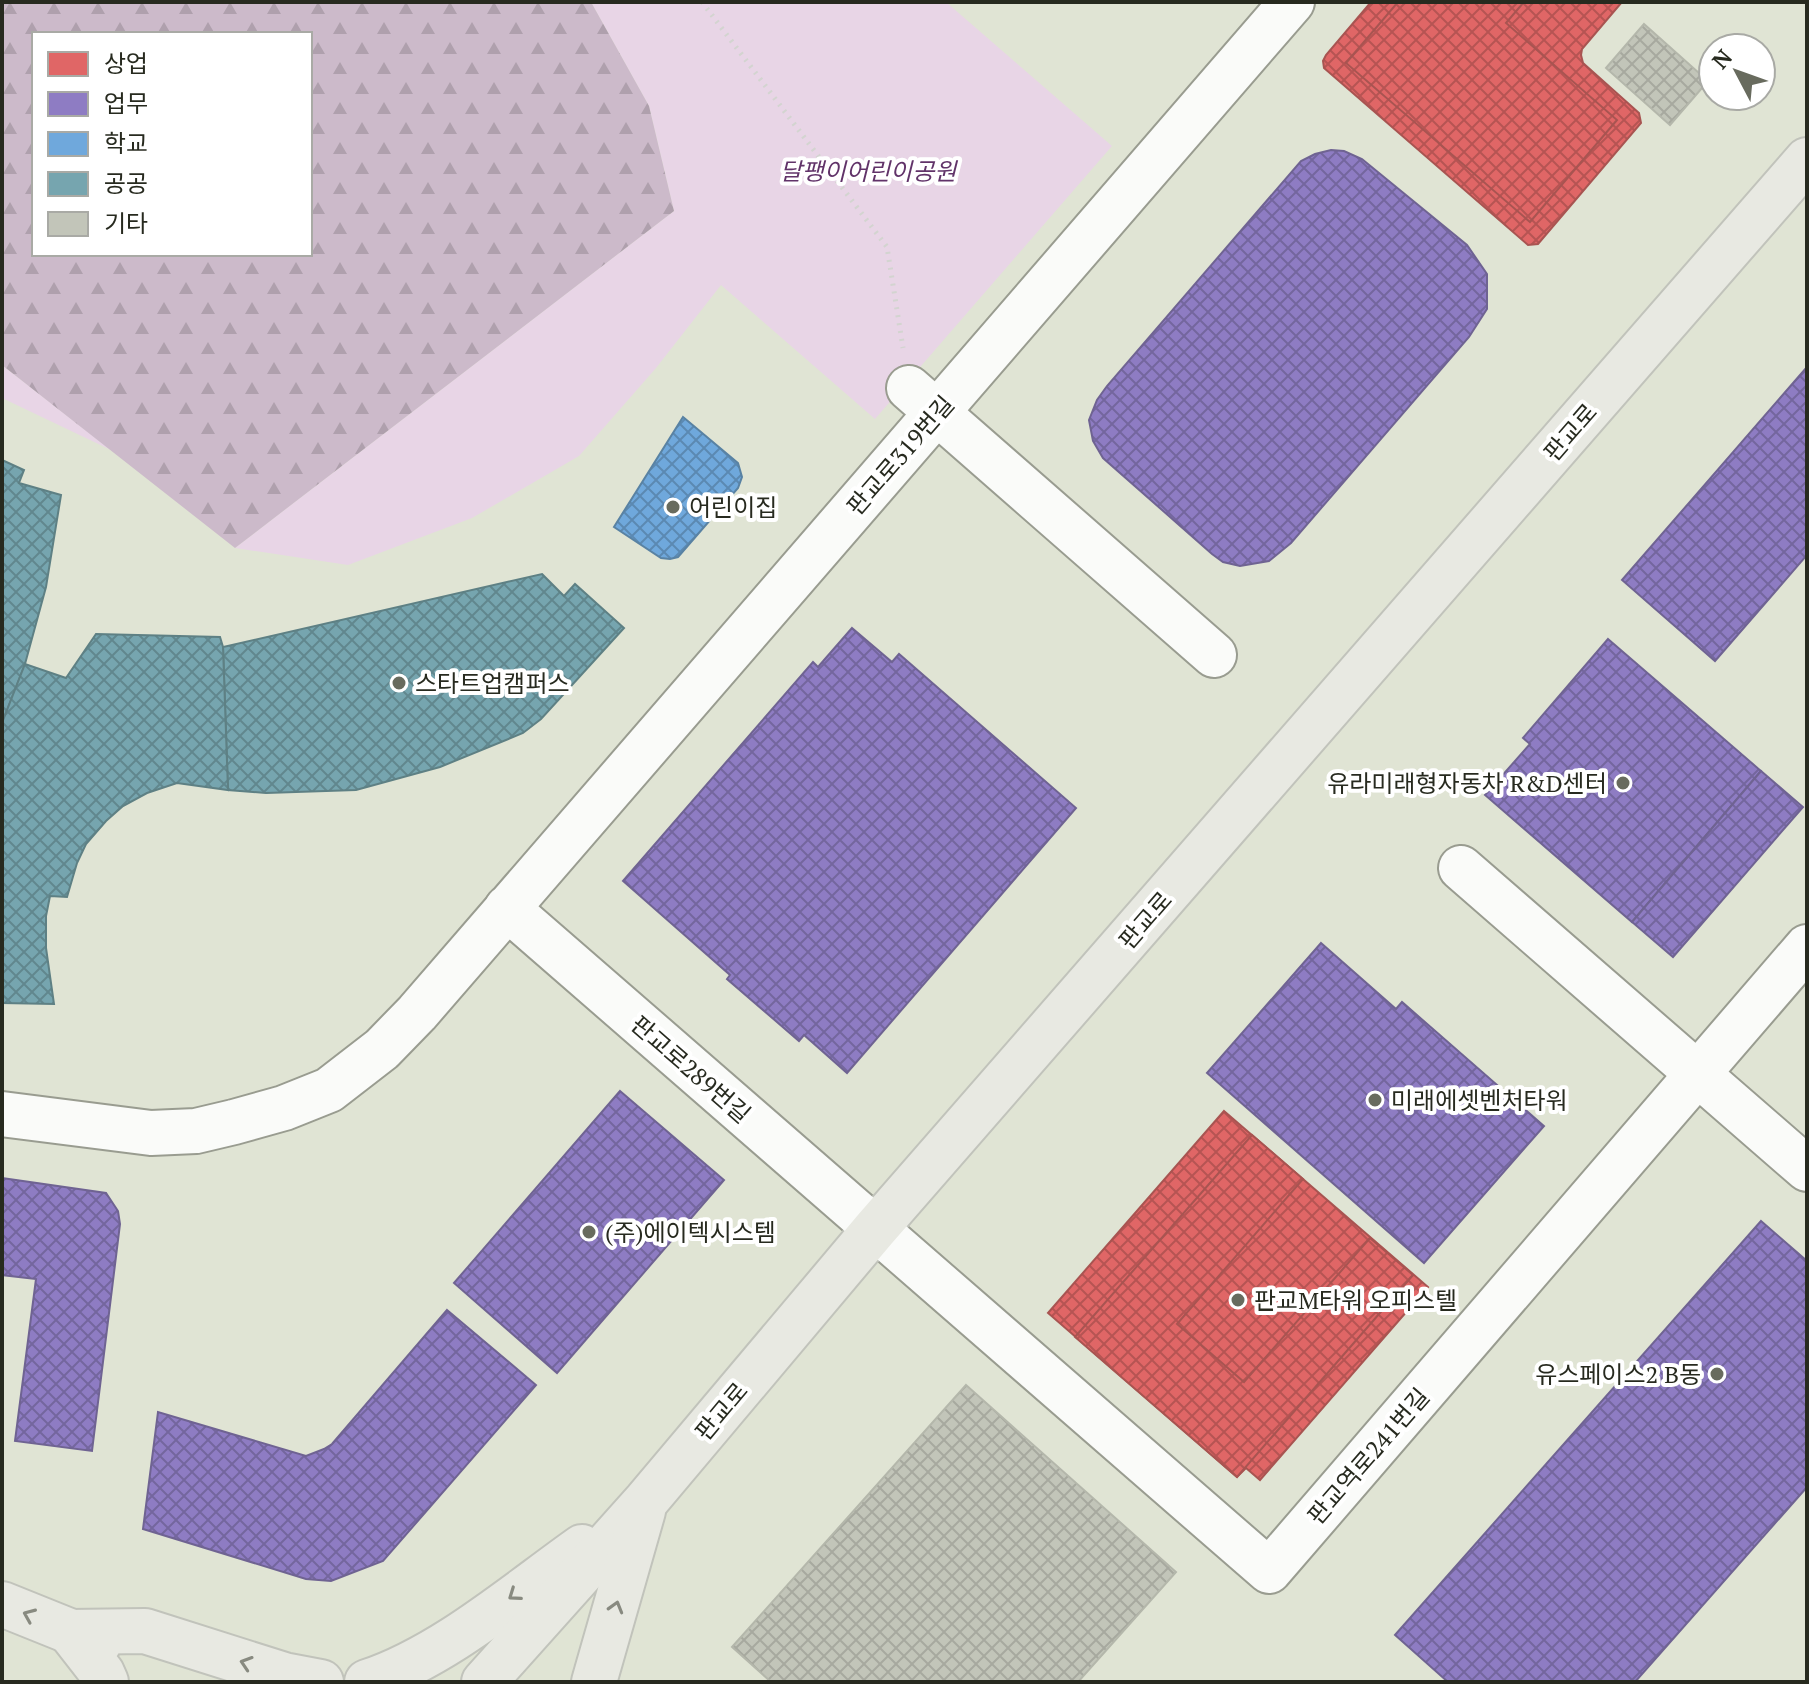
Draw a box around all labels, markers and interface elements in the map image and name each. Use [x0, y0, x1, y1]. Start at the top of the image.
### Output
legend [32, 32, 312, 256]
north arrow [1697, 32, 1777, 112]
text: N [1705, 43, 1738, 74]
text: 상업 [104, 47, 148, 79]
text: 업무 [104, 87, 148, 119]
text: 학교 [104, 127, 148, 159]
park label: 달팽이어린이공원 [780, 155, 958, 187]
text: 공공 [104, 167, 148, 199]
text: 기타 [104, 207, 148, 239]
street label: 판교로319번길 [839, 388, 961, 522]
street label: 판교로 [1536, 397, 1604, 467]
place label: 어린이집 [689, 491, 777, 523]
marker: 어린이집 [664, 498, 682, 516]
place label: 스타트업캠퍼스 [415, 667, 570, 699]
marker: 스타트업캠퍼스 [390, 674, 408, 692]
place label: 유라미래형자동차 R&D센터 [1327, 767, 1607, 799]
marker: 유라미래형자동차 R&D센터 [1614, 774, 1632, 792]
street label: 판교로 [1111, 885, 1179, 955]
street label: 판교로289번길 [624, 1008, 758, 1130]
place label: 미래에셋벤처타워 [1391, 1084, 1568, 1116]
marker: 미래에셋벤처타워 [1366, 1091, 1384, 1109]
place label: (주)에이텍시스템 [605, 1216, 776, 1248]
marker: (주)에이텍시스템 [580, 1223, 598, 1241]
place label: 판교M타워 오피스텔 [1254, 1284, 1457, 1316]
marker: 판교M타워 오피스텔 [1229, 1291, 1247, 1309]
place label: 유스페이스2 B동 [1535, 1358, 1701, 1390]
marker: 유스페이스2 B동 [1708, 1365, 1726, 1383]
street label: 판교로 [687, 1375, 755, 1447]
street label: 판교역로241번길 [1300, 1381, 1436, 1531]
one-way arrow [508, 1585, 522, 1600]
one-way arrow [606, 1601, 623, 1614]
one-way arrow [23, 1608, 37, 1625]
one-way arrow [240, 1656, 254, 1672]

